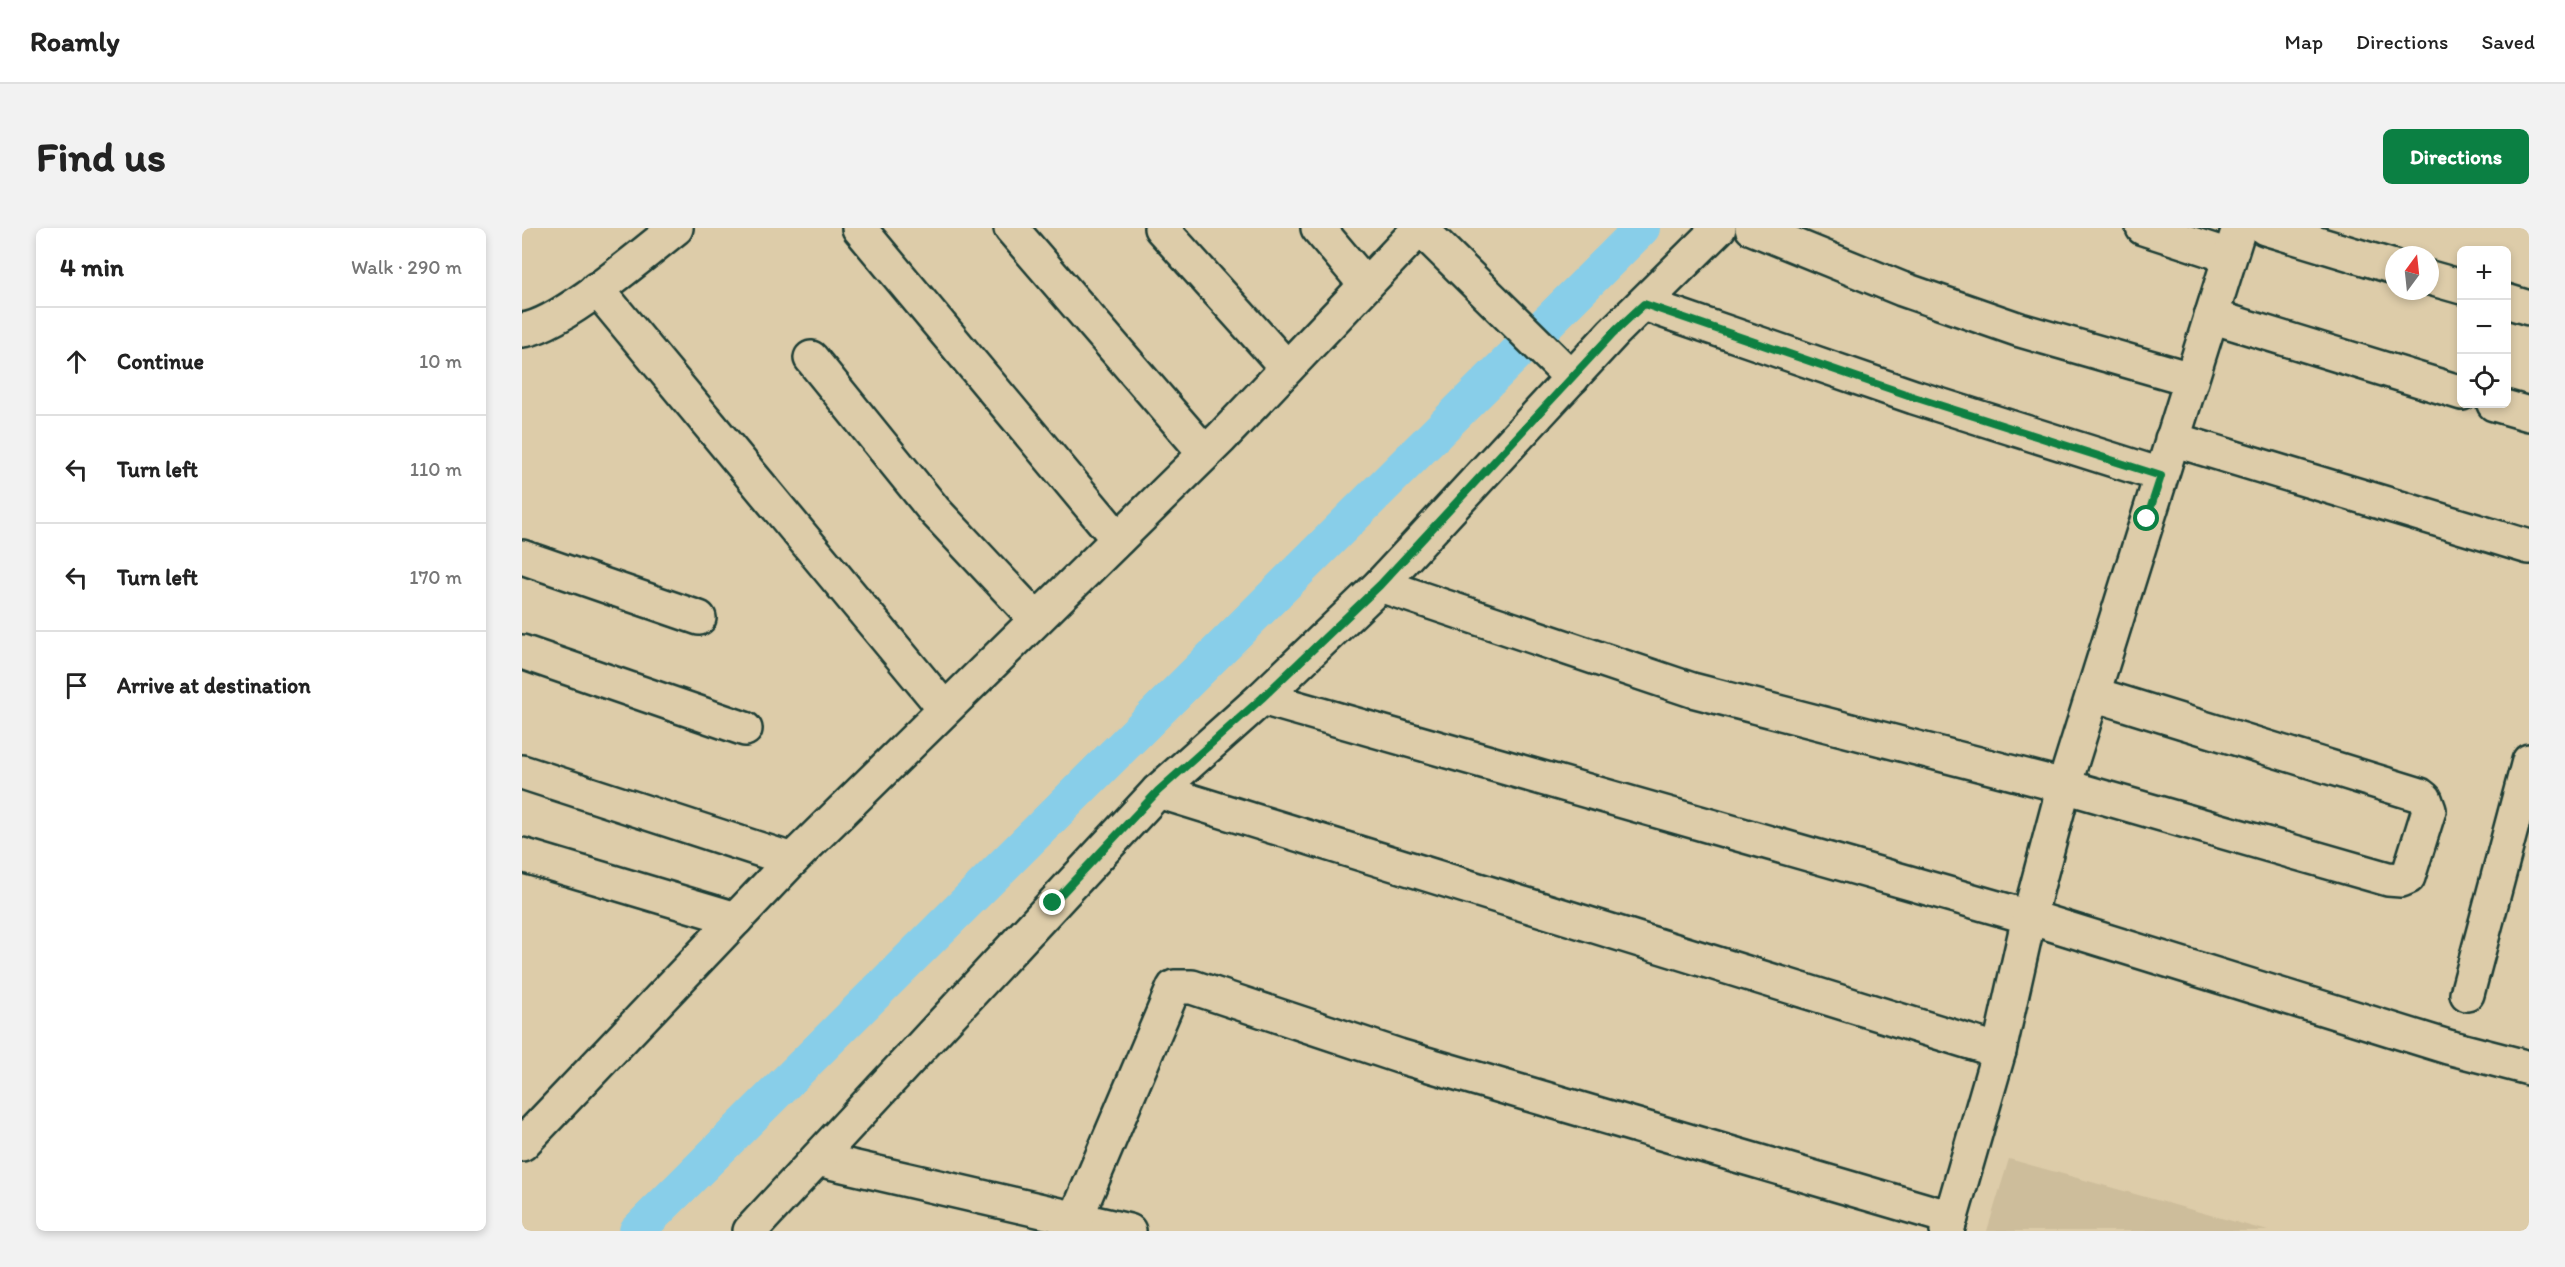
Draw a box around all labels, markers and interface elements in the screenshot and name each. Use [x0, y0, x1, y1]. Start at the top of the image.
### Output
text: Roamly [30, 24, 120, 58]
text: Map [2285, 29, 2323, 54]
text: Directions [2356, 29, 2448, 54]
text: Saved [2481, 29, 2535, 54]
button: Directions [2383, 129, 2529, 184]
text: Find us [36, 131, 166, 182]
north arrow [2385, 246, 2439, 300]
map controls [2457, 246, 2511, 408]
button: + [2457, 246, 2511, 300]
text: 4 min [60, 251, 124, 283]
text: Walk · 290 m [351, 255, 462, 279]
button: − [2457, 300, 2511, 354]
icon: ahead [60, 345, 93, 378]
text: Continue [117, 348, 204, 375]
text: 10 m [419, 349, 462, 373]
button: locate [2457, 354, 2511, 408]
icon: left [60, 453, 93, 486]
text: Turn left [117, 456, 198, 483]
text: 110 m [410, 457, 462, 481]
route start [2133, 505, 2159, 531]
icon: left [60, 561, 93, 594]
text: Turn left [117, 564, 198, 591]
text: 170 m [409, 565, 462, 589]
icon: arrive [60, 669, 93, 702]
text: Arrive at destination [117, 672, 311, 699]
route end [1039, 889, 1065, 915]

